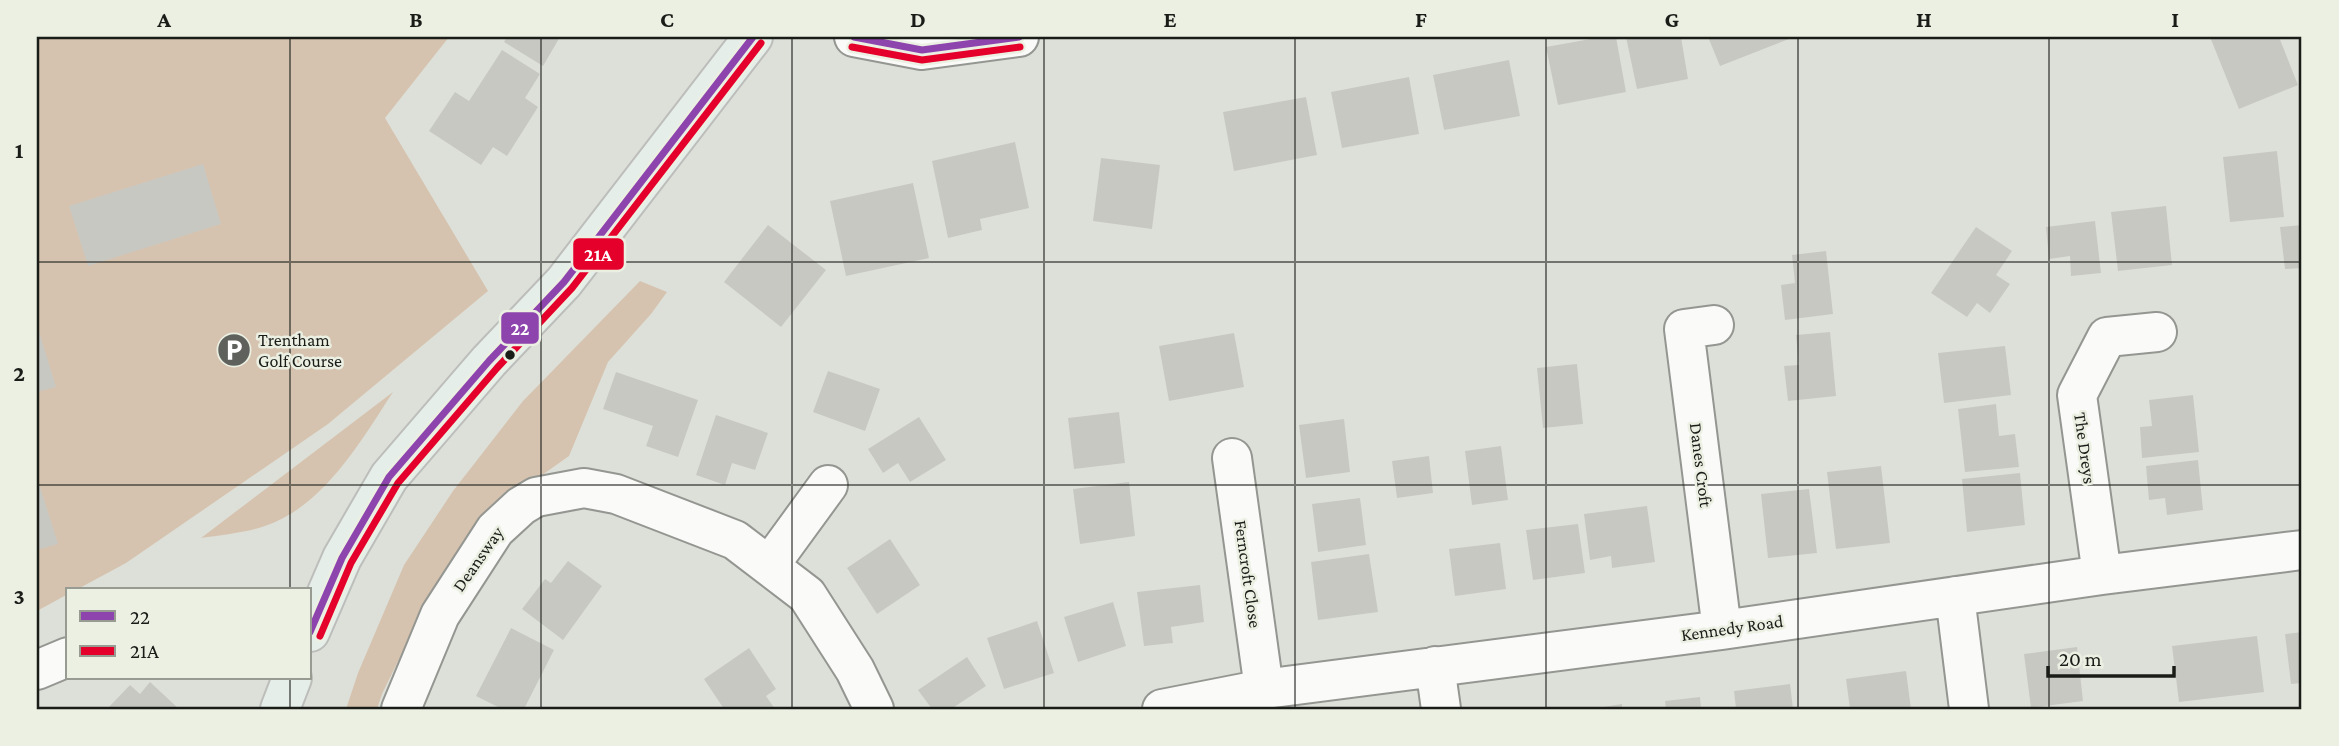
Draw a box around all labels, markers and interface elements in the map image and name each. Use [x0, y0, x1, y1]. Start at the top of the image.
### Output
text: A [156, 6, 171, 32]
text: B [409, 6, 423, 32]
text: C [660, 6, 674, 32]
text: D [910, 6, 926, 32]
text: E [1163, 6, 1177, 32]
text: F [1415, 6, 1427, 32]
text: G [1665, 6, 1680, 32]
text: H [1916, 6, 1932, 32]
text: I [2171, 6, 2179, 32]
text: 1 [15, 137, 24, 163]
line badge: 21A [572, 237, 625, 271]
text: 21A [584, 244, 613, 265]
line badge: 22 [500, 311, 540, 345]
text: 22 [510, 318, 530, 339]
place label: Trentham Golf Course [258, 330, 342, 371]
parking icon: Trentham Golf Course [215, 331, 253, 369]
unlabelled marker [503, 348, 517, 362]
text: 2 [13, 360, 25, 386]
street label: The Dreys [2070, 411, 2100, 485]
street label: Danes Croft [1686, 422, 1716, 510]
street label: Ferncroft Close [1231, 519, 1265, 629]
street label: Deansway [448, 522, 508, 595]
text: 3 [13, 583, 25, 609]
legend [66, 588, 312, 680]
text: 22 [130, 605, 150, 629]
street label: Kennedy Road [1680, 611, 1785, 645]
scale bar [2048, 634, 2174, 678]
text: 21A [130, 639, 159, 663]
text: 20 m [2059, 647, 2102, 671]

